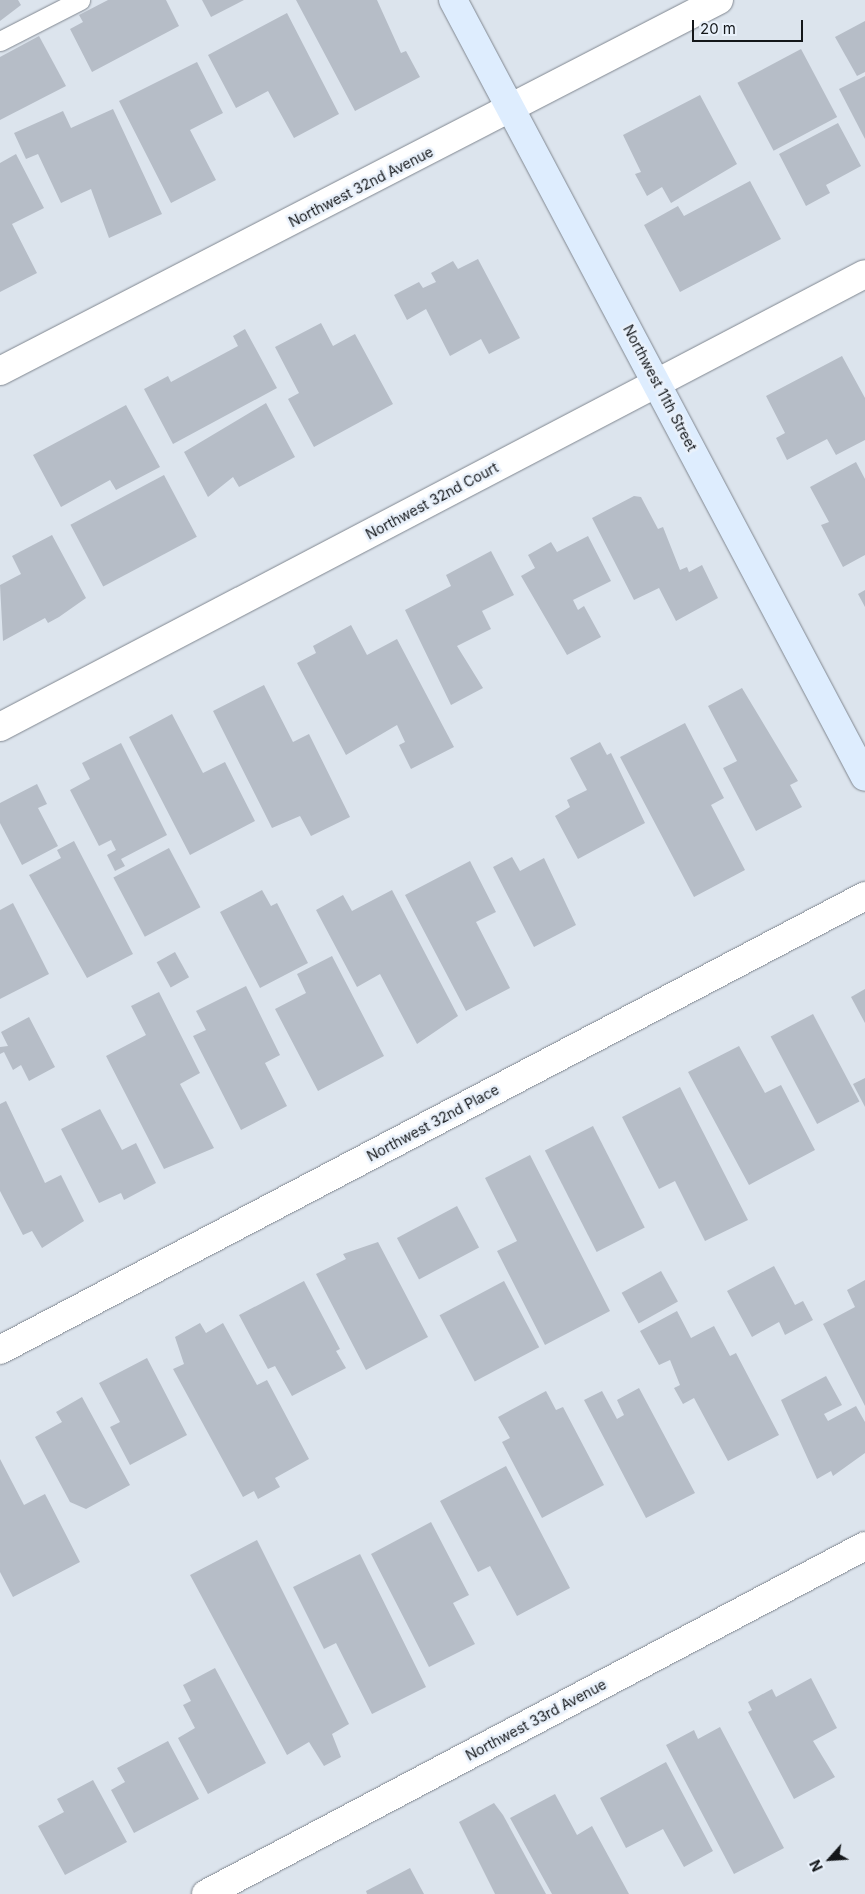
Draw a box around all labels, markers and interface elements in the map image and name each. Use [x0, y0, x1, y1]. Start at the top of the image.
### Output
scale bar [695, 10, 806, 42]
text: 20 m [700, 19, 736, 38]
street label: Northwest 32nd Avenue [286, 143, 436, 231]
street label: Northwest 11th Street [620, 322, 700, 454]
street label: Northwest 32nd Court [363, 459, 501, 543]
street label: Northwest 32nd Place [364, 1081, 502, 1165]
street label: Northwest 33rd Avenue [463, 1676, 609, 1764]
north arrow [805, 1834, 855, 1884]
text: N [806, 1857, 826, 1874]

